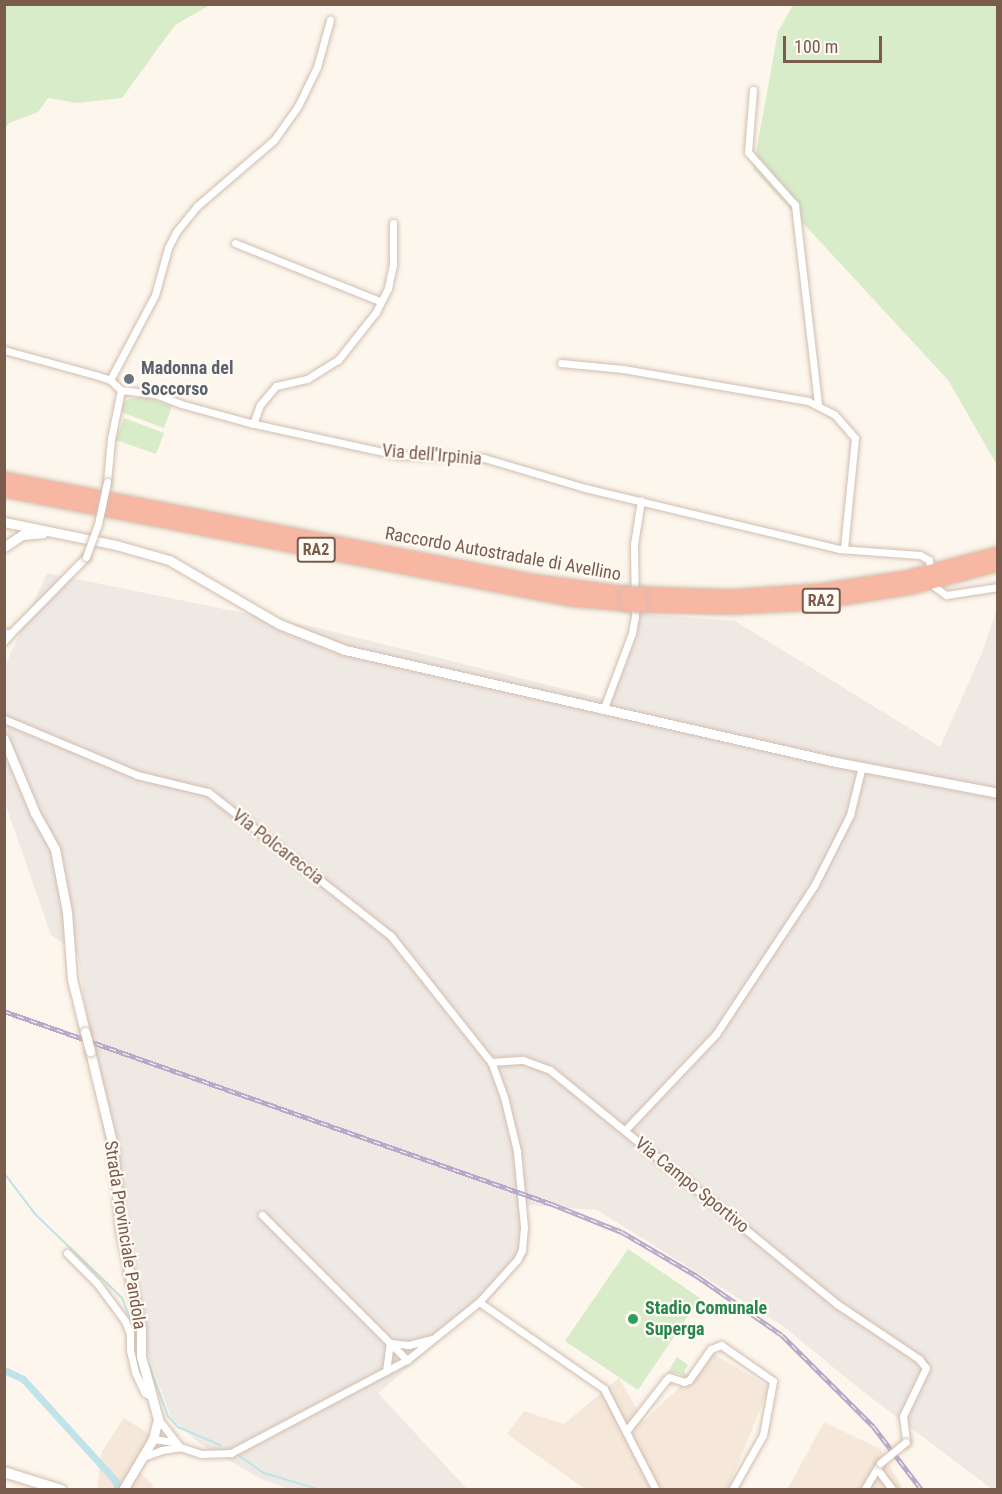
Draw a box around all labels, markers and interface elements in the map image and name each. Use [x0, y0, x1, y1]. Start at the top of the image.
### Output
scale bar [786, 24, 885, 62]
text: 100 m [794, 36, 838, 57]
place label: Madonna del Soccorso [141, 358, 233, 400]
marker: Madonna del Soccorso [122, 372, 136, 386]
street label: Via dell'Irpinia [381, 440, 483, 470]
street label: Raccordo Autostradale di Avellino [383, 523, 623, 585]
road number: RA2 [296, 537, 336, 563]
road number: RA2 [802, 588, 840, 614]
street label: Via Polcareccia [228, 805, 328, 889]
street label: Via Campo Sportivo [631, 1132, 753, 1238]
street label: Strada Provinciale Pandola [99, 1139, 151, 1331]
place label: Stadio Comunale Superga [645, 1298, 767, 1340]
marker: Stadio Comunale Superga [626, 1312, 640, 1326]

